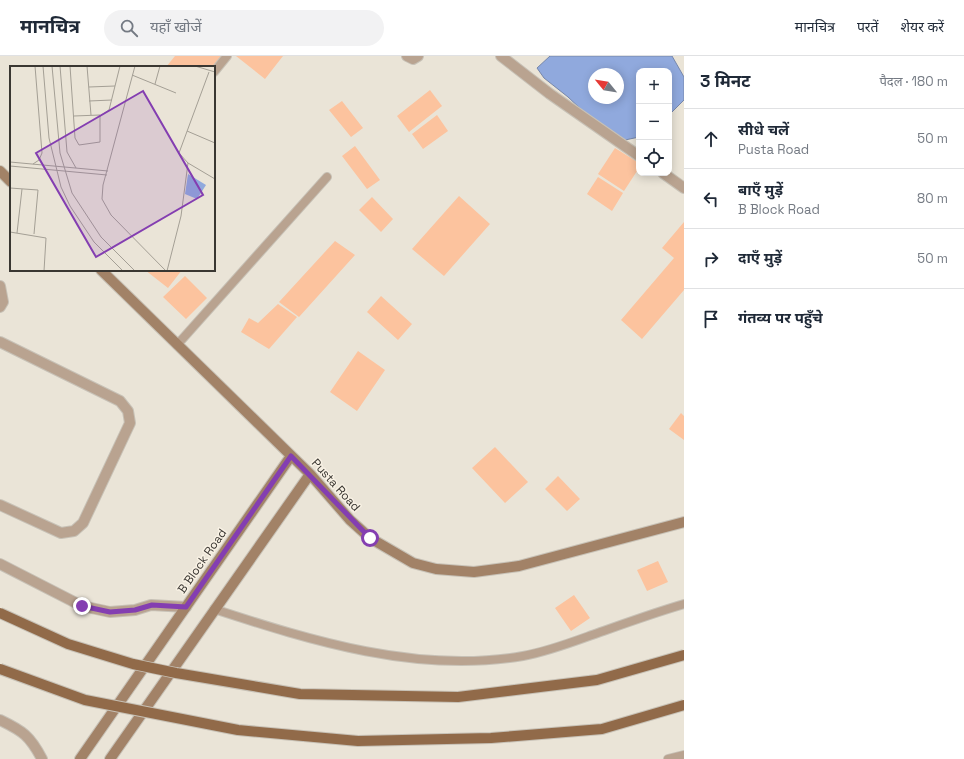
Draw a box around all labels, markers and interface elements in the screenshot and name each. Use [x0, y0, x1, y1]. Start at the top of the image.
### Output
search box [104, 10, 384, 46]
text: मानचित्र [20, 14, 80, 39]
icon: search [118, 17, 140, 39]
text: यहाँ खोजें [150, 17, 202, 36]
text: मानचित्र [795, 18, 835, 36]
text: परतें [857, 18, 879, 36]
text: शेयर करें [901, 18, 944, 36]
inset map [10, 66, 215, 271]
north arrow [588, 68, 624, 104]
map controls [636, 68, 672, 176]
button: + [636, 68, 672, 104]
text: 3 मिनट [700, 70, 750, 92]
text: पैदल · 180 m [879, 73, 948, 90]
button: − [636, 104, 672, 140]
text: सीधे चलें [738, 120, 789, 139]
icon: ahead [700, 128, 722, 150]
text: 50 m [917, 130, 948, 147]
button: locate [636, 140, 672, 176]
text: Pusta Road [738, 141, 809, 158]
text: बाएँ मुड़ें [738, 180, 783, 199]
icon: left [700, 188, 722, 210]
text: 80 m [917, 190, 948, 207]
text: B Block Road [738, 201, 820, 218]
icon: right [700, 248, 722, 270]
text: दाएँ मुड़ें [738, 248, 782, 267]
text: 50 m [917, 250, 948, 267]
icon: arrive [700, 308, 722, 330]
text: गंतव्य पर पहुँचे [738, 308, 823, 327]
street label: Pusta Road [308, 455, 364, 515]
street label: B Block Road [174, 525, 230, 597]
route start [361, 529, 379, 547]
route end [73, 597, 91, 615]

